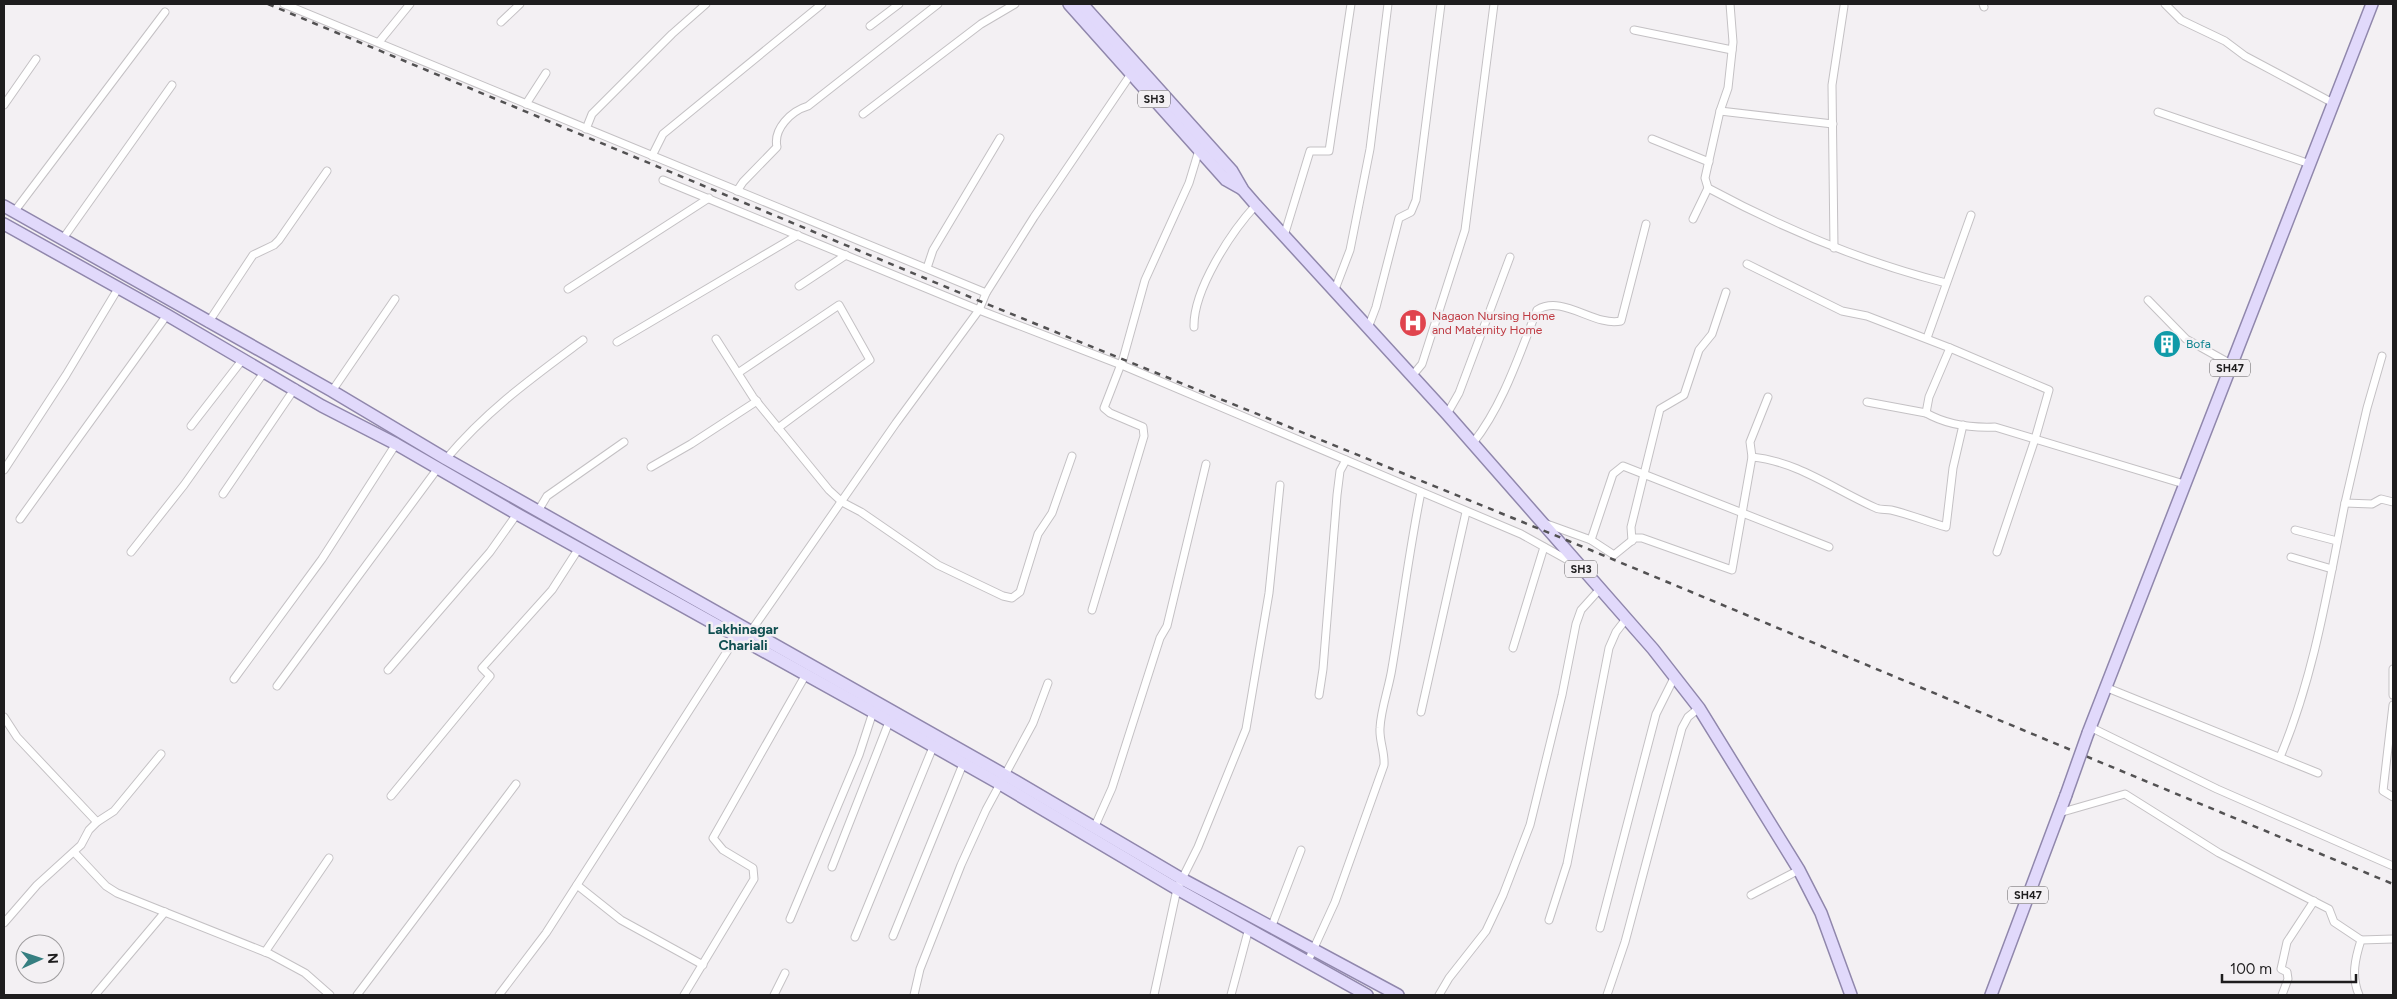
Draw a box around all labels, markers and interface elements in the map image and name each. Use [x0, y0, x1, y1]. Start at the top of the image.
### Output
road number: SH3 [1138, 90, 1170, 108]
hospital icon: Nagaon Nursing Home and Maternity Home [1398, 308, 1428, 338]
place label: Nagaon Nursing Home and Maternity Home [1432, 309, 1555, 337]
building icon: Bofa [2152, 329, 2182, 359]
place label: Bofa [2186, 337, 2211, 351]
road number: SH47 [2210, 359, 2250, 376]
road number: SH3 [1565, 560, 1597, 578]
district label: Lakhinagar Chariali [708, 621, 779, 654]
road number: SH47 [2008, 886, 2048, 904]
north arrow [15, 934, 65, 984]
text: N [44, 952, 61, 964]
scale bar [2222, 952, 2356, 984]
text: 100 m [2230, 960, 2272, 978]

